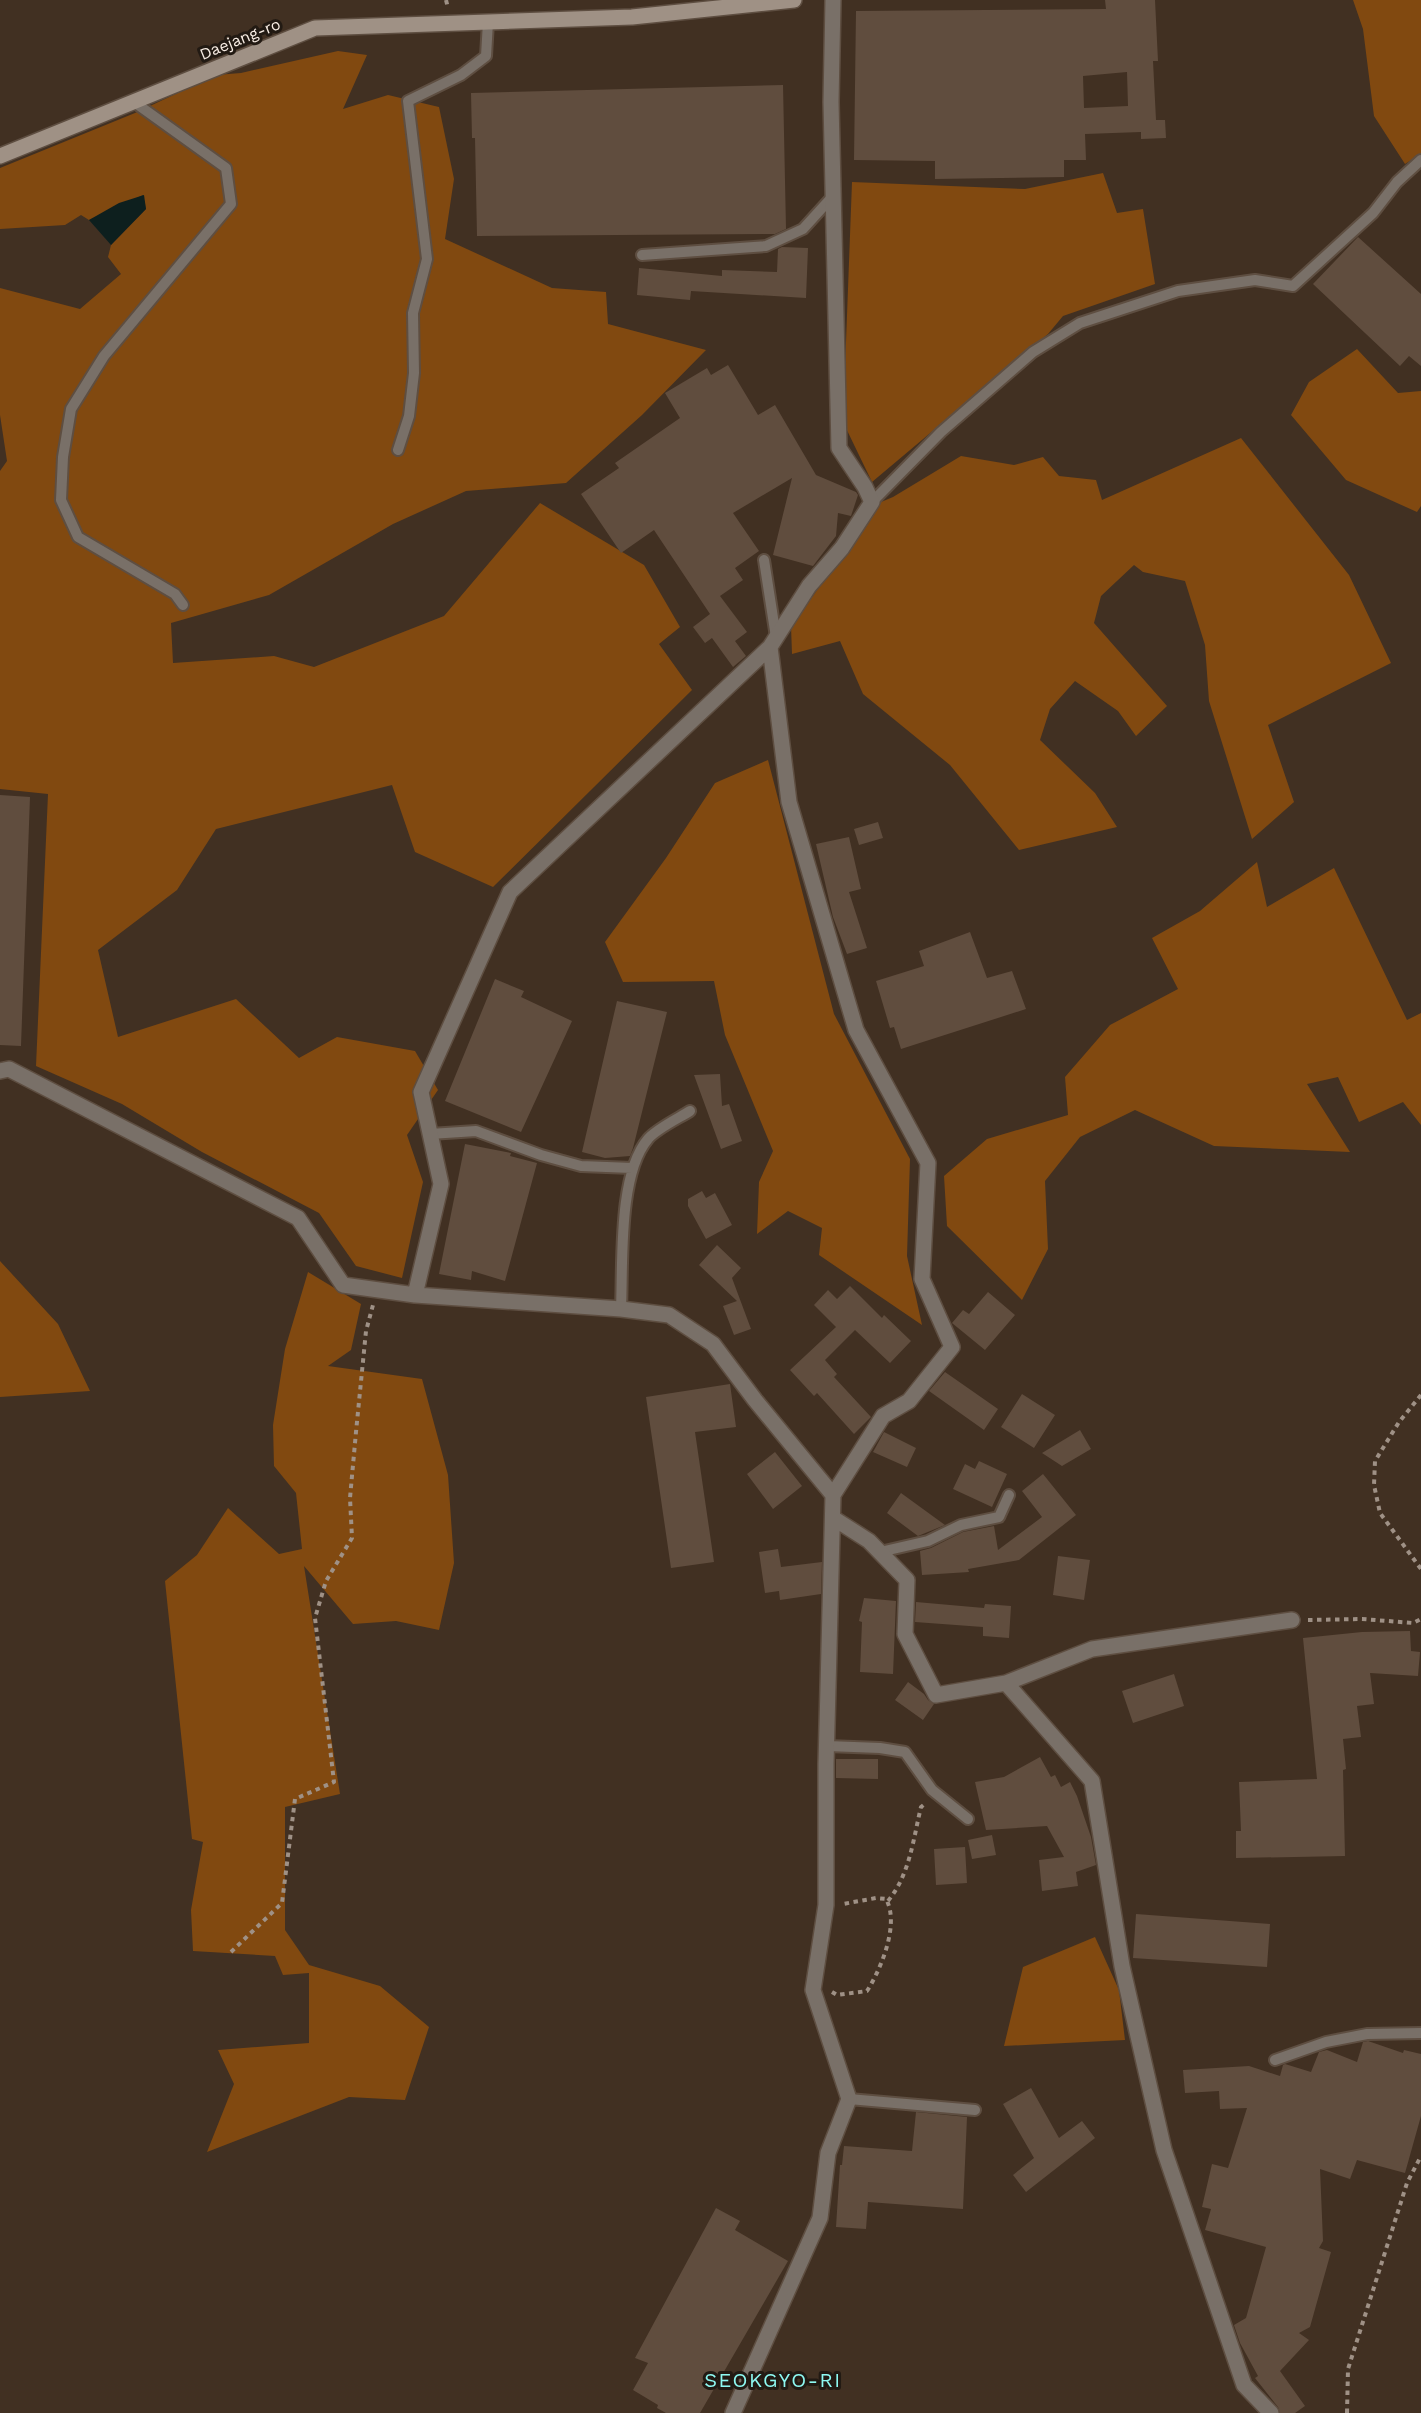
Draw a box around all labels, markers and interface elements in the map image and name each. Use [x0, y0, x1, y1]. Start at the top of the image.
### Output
street label: Daejang-ro [197, 14, 283, 64]
district label: SEOKGYO-RI [704, 2368, 842, 2392]

